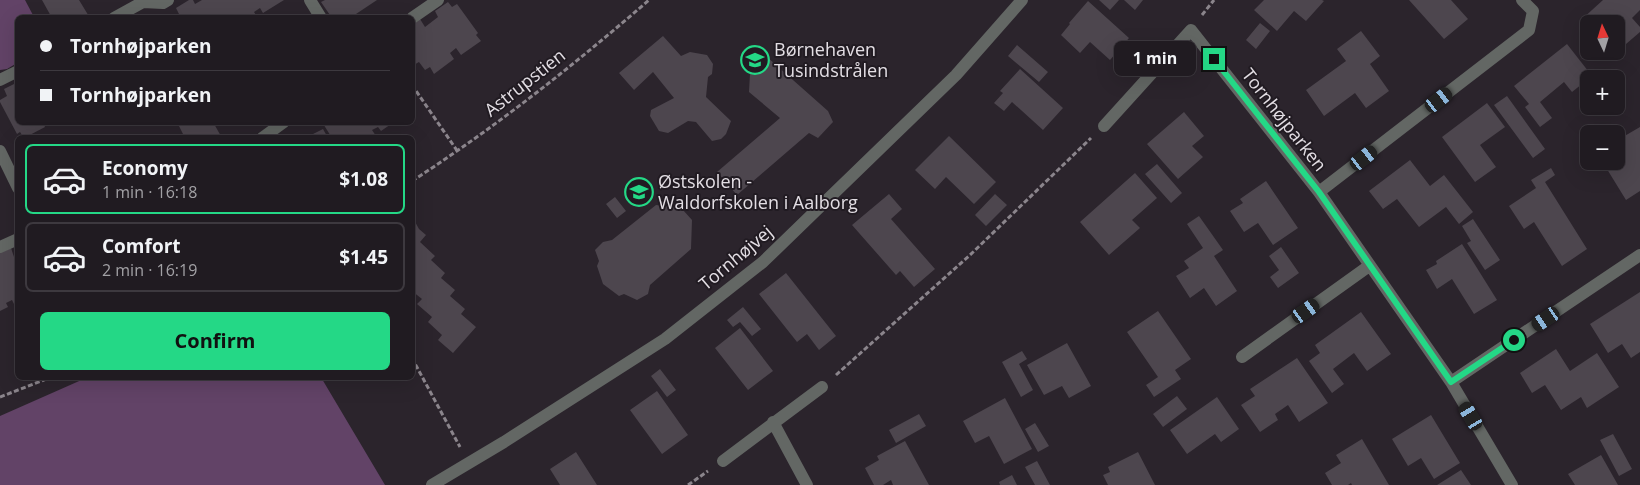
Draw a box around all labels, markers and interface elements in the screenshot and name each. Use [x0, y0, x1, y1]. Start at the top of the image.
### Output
north arrow [1580, 15, 1625, 60]
map controls [1580, 15, 1625, 170]
text: Tornhøjparken [70, 33, 212, 59]
place label: Børnehaven Tusindstrålen [774, 37, 888, 82]
callout: 1 min [1114, 42, 1196, 76]
street label: Astrupstien [479, 43, 570, 121]
school or university icon: Børnehaven Tusindstrålen [740, 45, 770, 75]
text: 1 min [1133, 47, 1177, 69]
route end [1203, 48, 1225, 70]
street label: Tornhøjparken [1237, 63, 1333, 176]
button: + [1580, 70, 1625, 115]
text: Tornhøjparken [70, 82, 212, 108]
car [1422, 85, 1455, 115]
button: − [1580, 125, 1625, 170]
car [1347, 143, 1380, 173]
text: Economy [102, 155, 188, 181]
icon: car [42, 157, 87, 202]
text: $1.08 [339, 166, 388, 192]
place label: Østskolen - Waldorfskolen i Aalborg [658, 169, 858, 214]
school or university icon: Østskolen - Waldorfskolen i Aalborg [624, 177, 654, 207]
text: 1 min · 16:18 [102, 181, 197, 203]
street label: Tornhøjvej [693, 219, 777, 295]
text: Comfort [102, 233, 181, 259]
icon: car [42, 235, 87, 280]
text: $1.45 [339, 244, 388, 270]
text: 2 min · 16:19 [102, 259, 197, 281]
car [1289, 296, 1322, 326]
car [1529, 304, 1562, 334]
button: Confirm [40, 312, 390, 370]
route start [1503, 329, 1525, 351]
car [1456, 399, 1485, 433]

